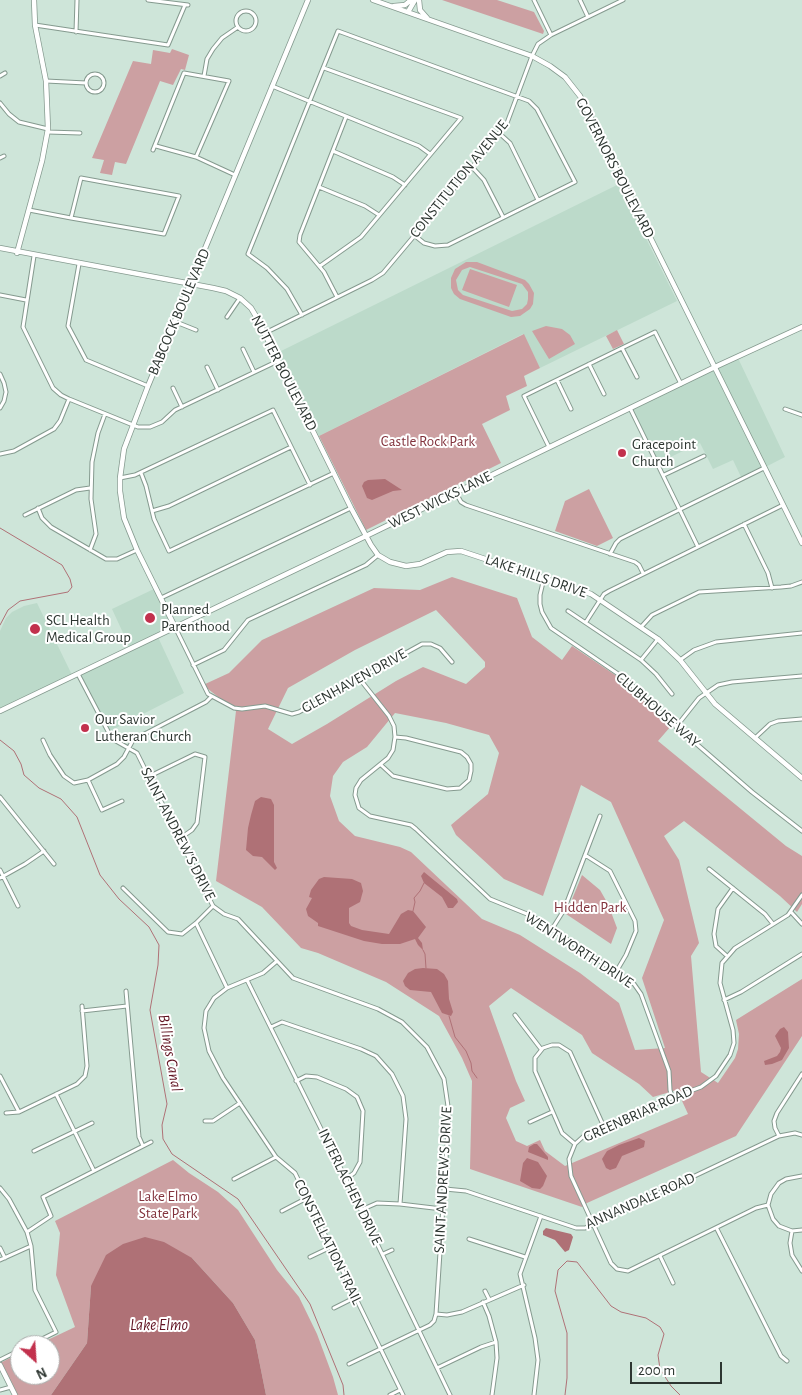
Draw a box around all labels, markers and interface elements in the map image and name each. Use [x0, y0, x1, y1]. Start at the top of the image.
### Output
street label: GOVERNORS BOULEVARD [572, 95, 658, 241]
street label: CONSTITUTION AVENUE [406, 116, 512, 242]
street label: BABCOCK BOULEVARD [144, 246, 214, 378]
street label: NUTTER BOULEVARD [247, 312, 321, 434]
park label: Castle Rock Park [381, 432, 475, 450]
place label: Gracepoint Church [632, 435, 696, 470]
marker: Gracepoint Church [616, 447, 628, 459]
street label: WEST WICKS LANE [386, 467, 494, 533]
street label: LAKE HILLS DRIVE [483, 550, 589, 602]
place label: Planned Parenthood [161, 600, 230, 635]
place label: SCL Health Medical Group [46, 611, 131, 646]
marker: Planned Parenthood [143, 611, 157, 625]
marker: SCL Health Medical Group [28, 622, 42, 636]
street label: GLENHAVEN DRIVE [298, 645, 410, 717]
street label: CLUBHOUSE WAY [612, 668, 704, 752]
place label: Our Savior Lutheran Church [95, 710, 192, 745]
marker: Our Savior Lutheran Church [79, 722, 91, 734]
street label: SAINT ANDREW'S DRIVE [137, 764, 219, 904]
park label: Hidden Park [554, 898, 626, 916]
street label: WENTWORTH DRIVE [521, 908, 637, 992]
water label: Billings Canal [154, 1013, 186, 1093]
street label: GREENBRIAR ROAD [581, 1082, 695, 1146]
street label: SAINT ANDREW'S DRIVE [430, 1106, 456, 1254]
street label: INTERLACHEN DRIVE [314, 1126, 386, 1248]
street label: ANNANDALE ROAD [582, 1169, 698, 1233]
street label: CONSTELLATION TRAIL [290, 1176, 366, 1308]
park label: Lake Elmo State Park [138, 1187, 198, 1222]
water label: Lake Elmo [130, 1315, 188, 1335]
north arrow [10, 1335, 60, 1385]
scale bar [632, 1352, 724, 1384]
text: 200 m [638, 1363, 675, 1378]
text: N [34, 1364, 49, 1381]

